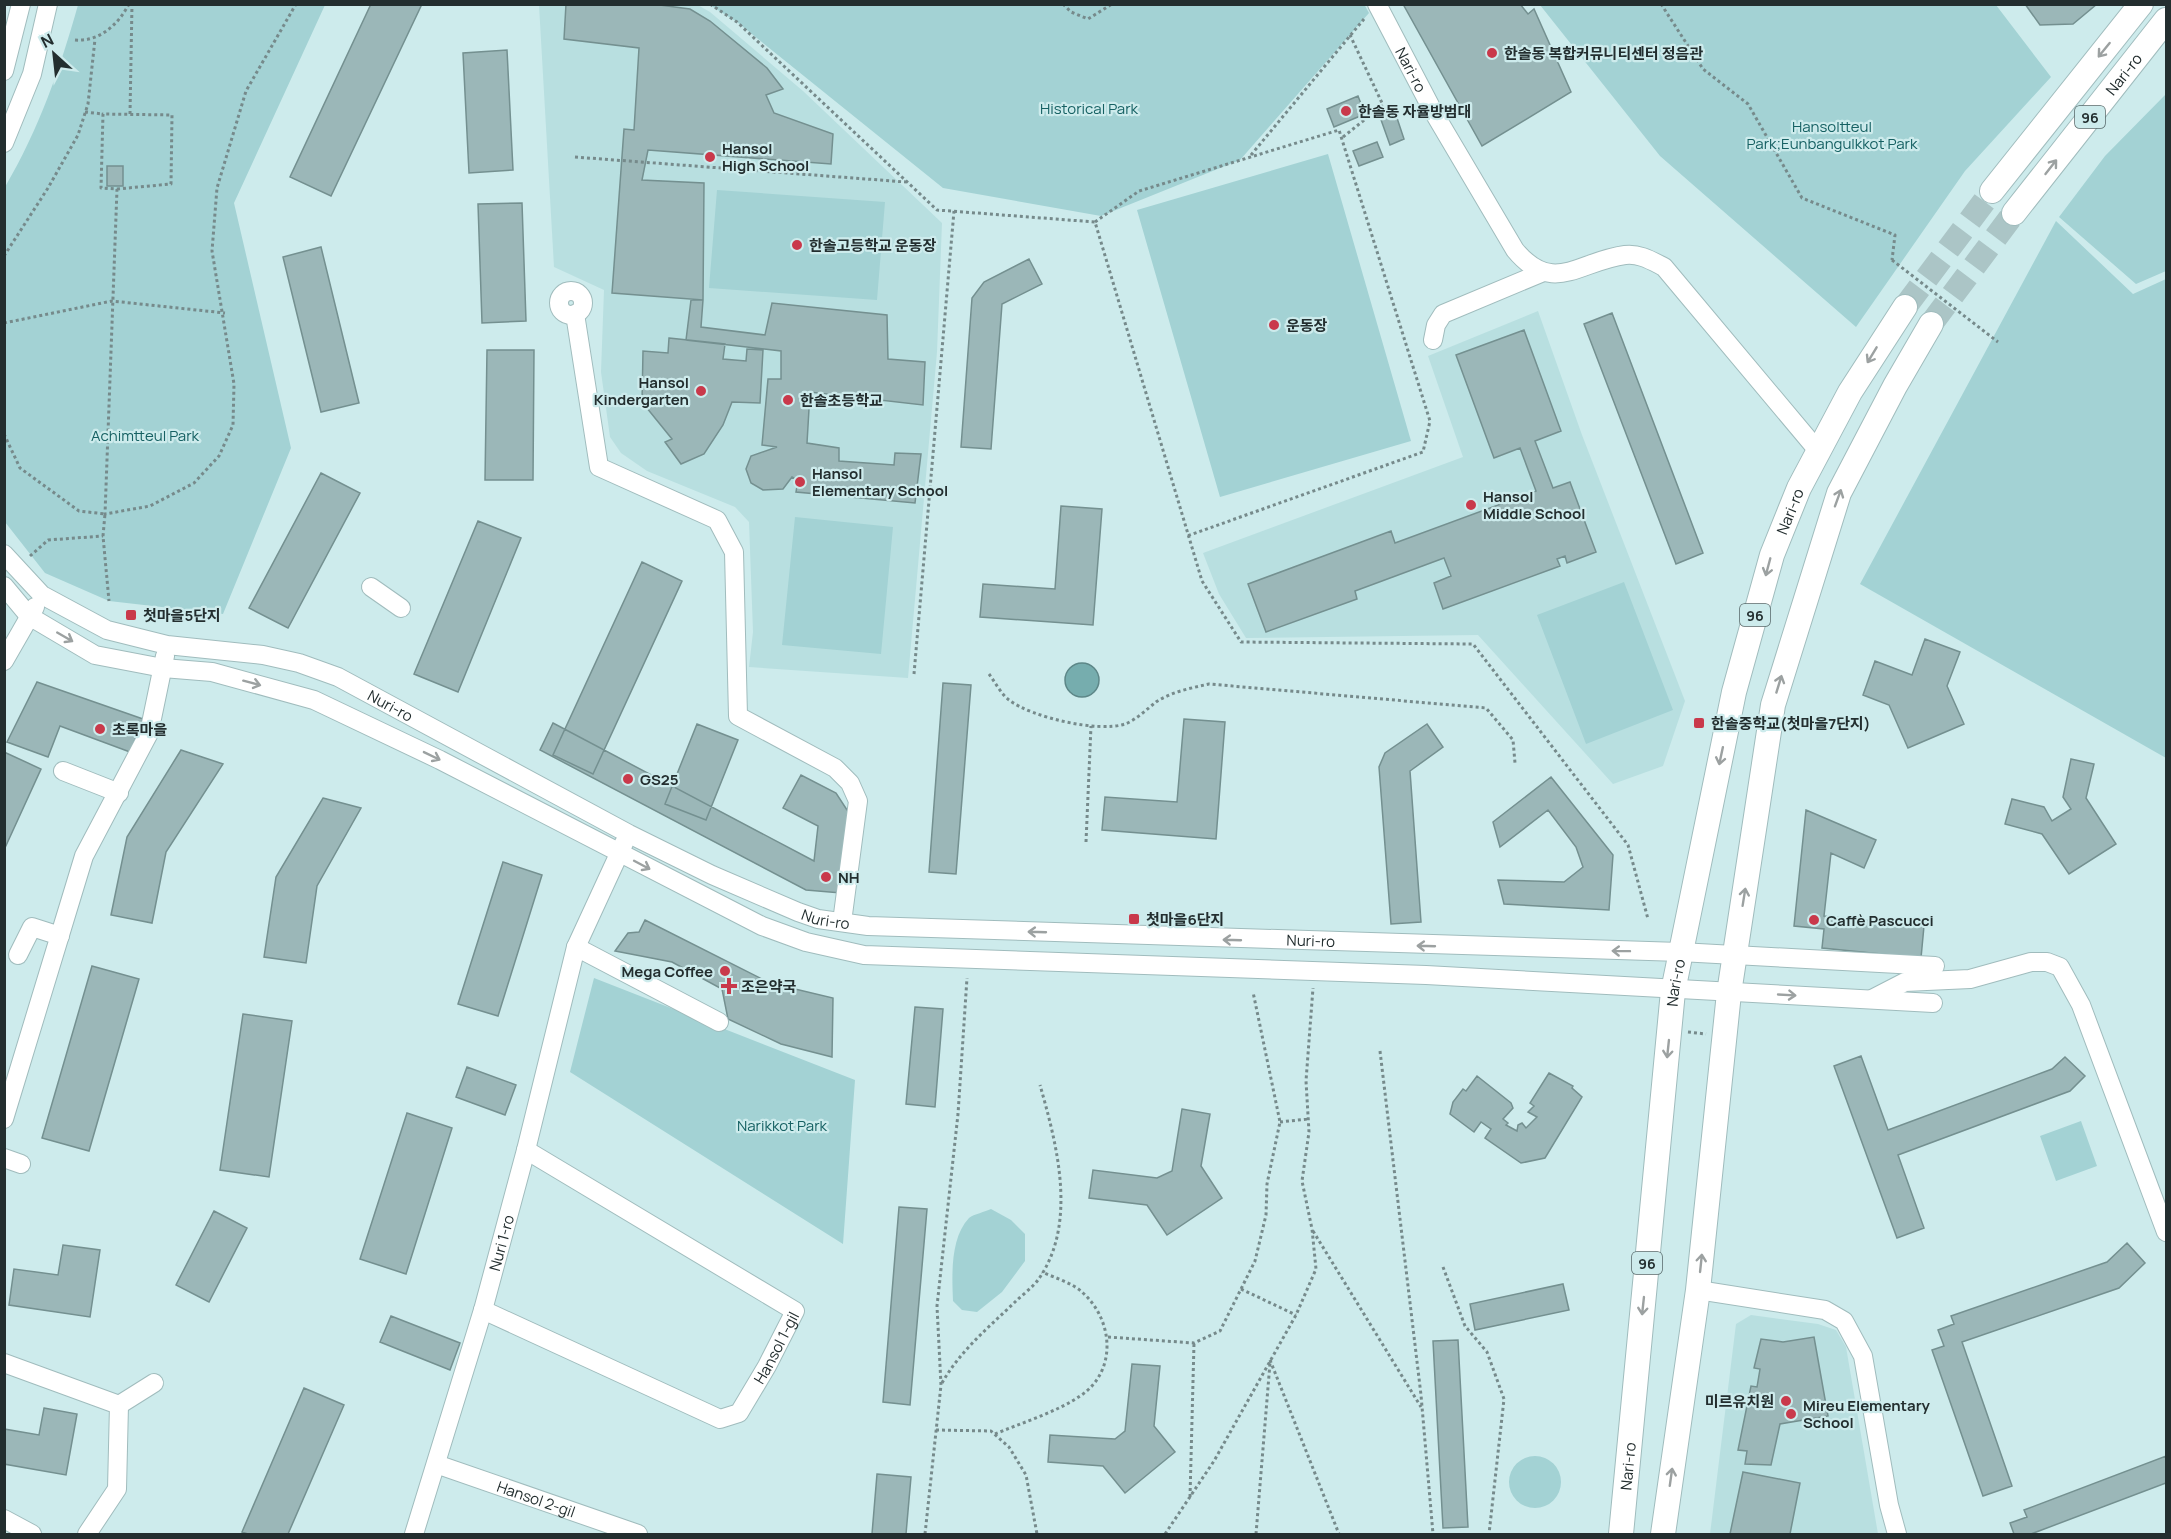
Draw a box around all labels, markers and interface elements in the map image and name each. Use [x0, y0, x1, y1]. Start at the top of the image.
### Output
north arrow [24, 24, 84, 84]
text: N [37, 28, 57, 53]
one-way arrow [2098, 42, 2111, 58]
street label: Nari-ro [1391, 43, 1432, 96]
place label: 한솔동 복합커뮤니티센터 정음관 [1504, 43, 1703, 64]
marker: 한솔동 복합커뮤니티센터 정음관 [1485, 46, 1499, 60]
street label: Nari-ro [2100, 48, 2147, 99]
park label: Historical Park [1040, 98, 1139, 119]
place label: 한솔동 자율방범대 [1358, 101, 1471, 122]
marker: 한솔동 자율방범대 [1339, 104, 1353, 118]
road number: 96 [2075, 106, 2105, 128]
park label: Hansoltteul Park;Eunbangulkkot Park [1747, 116, 1918, 154]
place label: Hansol High School [722, 138, 809, 176]
marker: Hansol High School [703, 150, 717, 164]
one-way arrow [2044, 159, 2057, 175]
place label: 한솔고등학교 운동장 [809, 235, 936, 256]
marker: 한솔고등학교 운동장 [790, 238, 804, 252]
place label: 운동장 [1286, 315, 1328, 336]
marker: 운동장 [1267, 318, 1281, 332]
one-way arrow [1866, 346, 1878, 363]
place label: Hansol Kindergarten [594, 372, 689, 410]
marker: Hansol Kindergarten [694, 384, 708, 398]
place label: 한솔초등학교 [800, 390, 883, 411]
marker: 한솔초등학교 [781, 393, 795, 407]
park label: Achimtteul Park [91, 425, 200, 446]
place label: Hansol Elementary School [812, 463, 948, 501]
marker: Hansol Elementary School [793, 475, 807, 489]
street label: Nari-ro [1771, 485, 1808, 537]
place label: Hansol Middle School [1483, 486, 1585, 524]
one-way arrow [1833, 489, 1844, 508]
marker: Hansol Middle School [1464, 498, 1478, 512]
one-way arrow [1762, 557, 1773, 576]
road number: 96 [1740, 604, 1770, 626]
place label: 첫마을5단지 [143, 605, 221, 626]
marker: 첫마을5단지 [124, 608, 138, 622]
one-way arrow [56, 631, 73, 643]
one-way arrow [1774, 675, 1785, 694]
one-way arrow [242, 678, 261, 689]
street label: Nuri-ro [364, 685, 417, 726]
place label: 한솔중학교(첫마을7단지) [1711, 713, 1871, 734]
marker: 한솔중학교(첫마을7단지) [1692, 716, 1706, 730]
place label: 초록마을 [112, 719, 167, 740]
marker: 초록마을 [93, 722, 107, 736]
one-way arrow [1715, 746, 1726, 766]
one-way arrow [423, 751, 441, 762]
place label: GS25 [640, 769, 679, 790]
marker: GS25 [621, 772, 635, 786]
one-way arrow [633, 860, 651, 872]
place label: NH [838, 867, 860, 888]
marker: NH [819, 870, 833, 884]
one-way arrow [1738, 887, 1749, 907]
street label: Nuri-ro [799, 904, 851, 934]
place label: 첫마을6단지 [1146, 909, 1224, 930]
place label: Caffè Pascucci [1826, 910, 1934, 931]
marker: 첫마을6단지 [1127, 912, 1141, 926]
marker: Caffè Pascucci [1807, 913, 1821, 927]
one-way arrow [1027, 927, 1047, 938]
street label: Nuri-ro [1286, 929, 1336, 951]
one-way arrow [1222, 934, 1242, 946]
one-way arrow [1417, 940, 1437, 952]
one-way arrow [1612, 945, 1632, 957]
street label: Nari-ro [1661, 957, 1690, 1007]
place label: Mega Coffee [621, 961, 713, 982]
marker: Mega Coffee [718, 964, 732, 978]
place label: 조은약국 [741, 976, 796, 997]
marker: 조은약국 [722, 979, 736, 993]
one-way arrow [1776, 989, 1796, 1000]
one-way arrow [1662, 1038, 1673, 1058]
park label: Narikkot Park [737, 1115, 828, 1136]
street label: Nuri 1-ro [483, 1212, 519, 1273]
road number: 96 [1632, 1252, 1662, 1274]
one-way arrow [1695, 1253, 1706, 1273]
one-way arrow [1637, 1295, 1648, 1315]
street label: Hansol 1-gil [748, 1308, 804, 1388]
place label: 미르유치원 [1705, 1391, 1774, 1412]
marker: 미르유치원 [1779, 1394, 1793, 1408]
place label: Mireu Elementary School [1803, 1395, 1930, 1433]
marker: Mireu Elementary School [1784, 1407, 1798, 1421]
street label: Nari-ro [1615, 1441, 1640, 1491]
one-way arrow [1665, 1467, 1676, 1487]
street label: Hansol 2-gil [494, 1475, 578, 1522]

